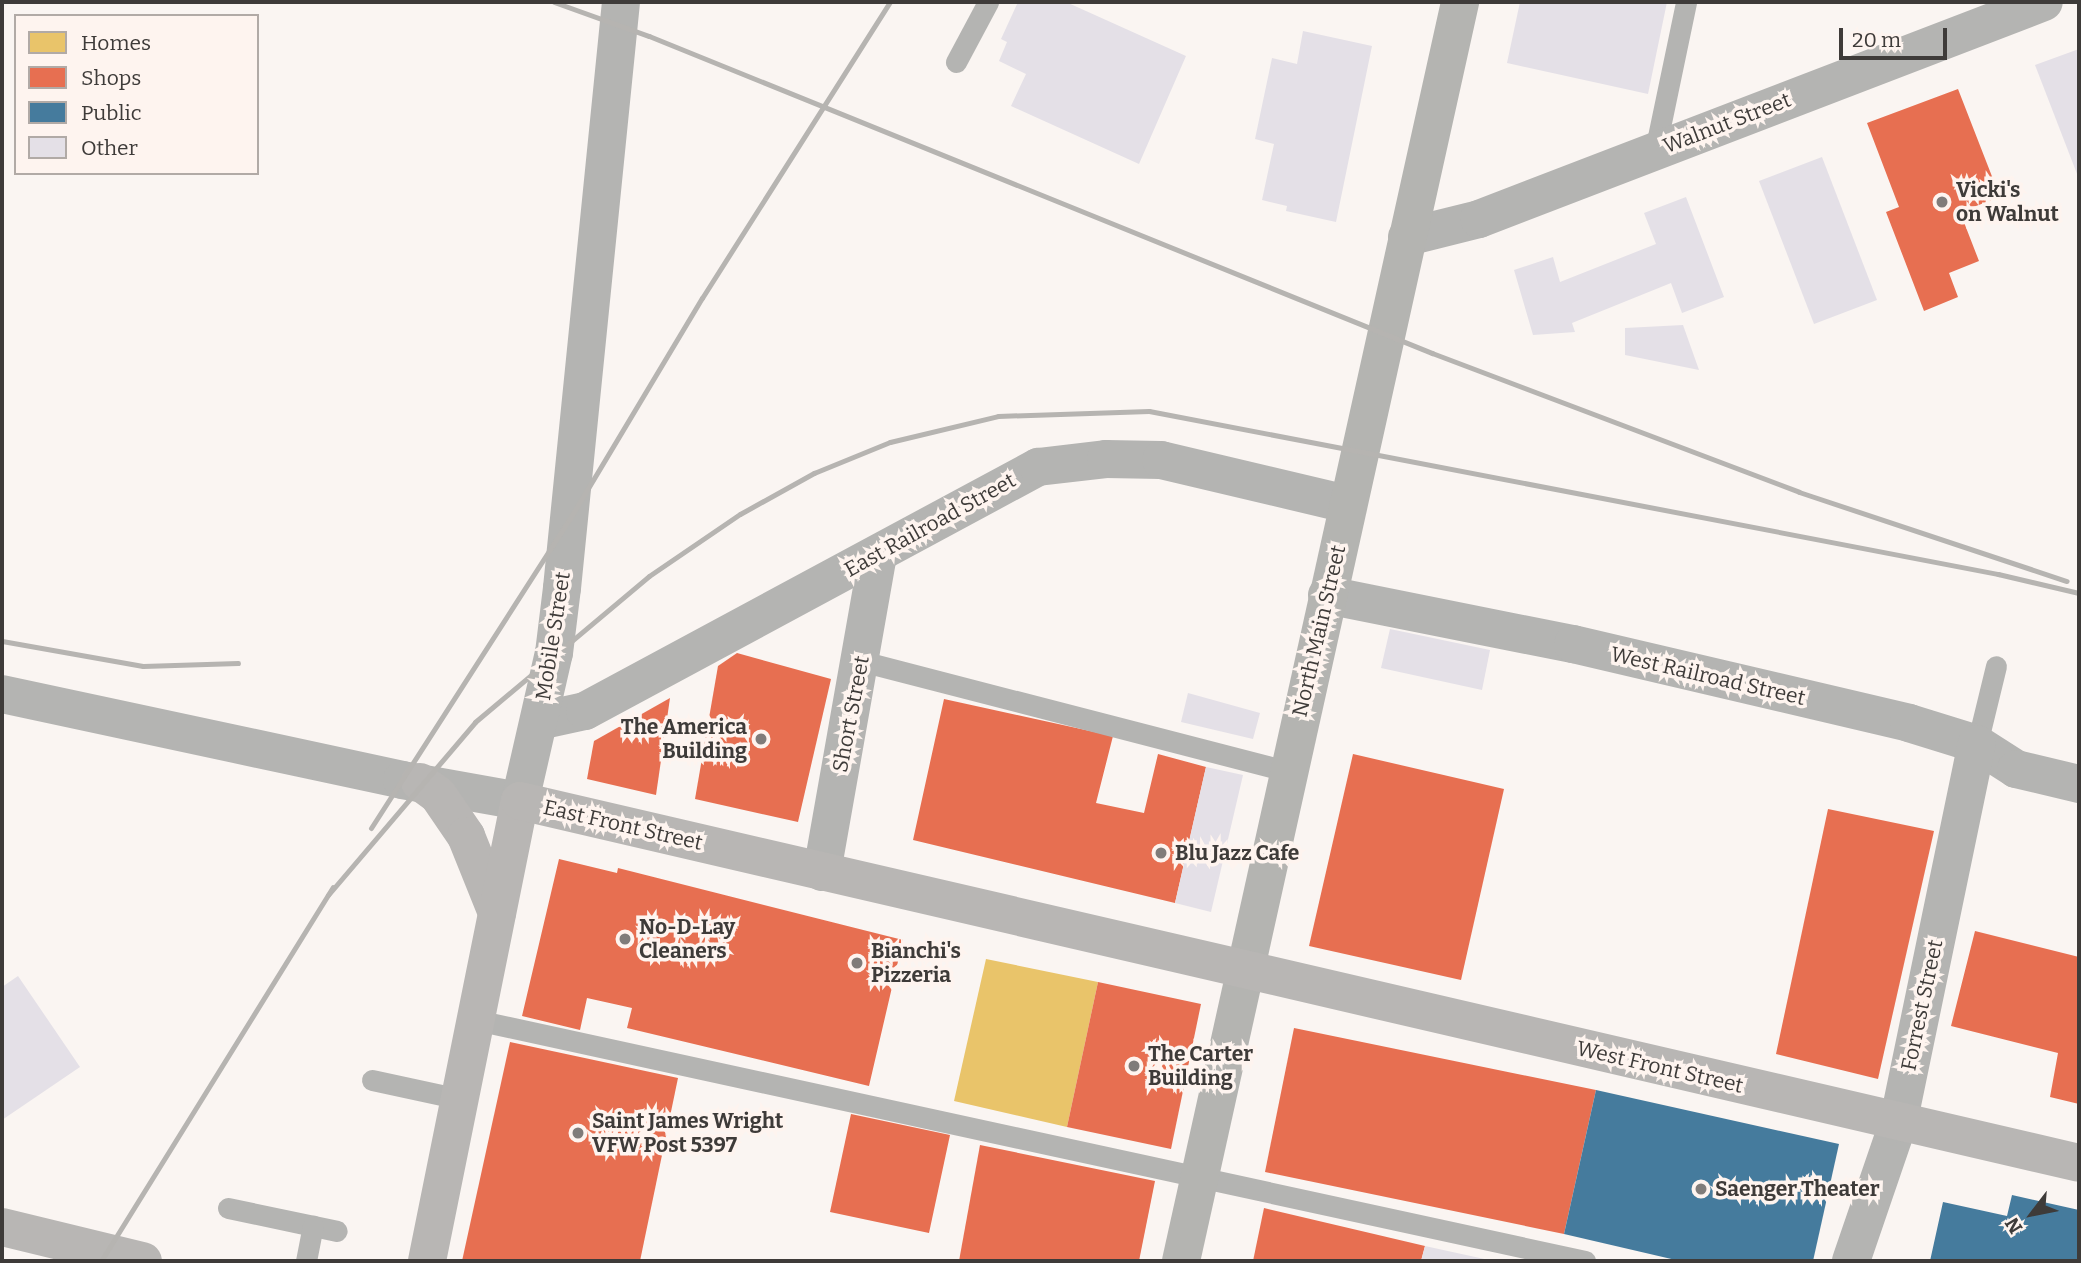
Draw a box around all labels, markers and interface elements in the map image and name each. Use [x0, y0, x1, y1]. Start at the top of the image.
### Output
legend [14, 14, 259, 175]
scale bar [1843, 14, 1952, 58]
text: 20 m [1852, 27, 1901, 53]
text: Homes [81, 30, 151, 56]
text: Shops [81, 65, 141, 91]
street label: Walnut Street [1660, 87, 1794, 159]
text: Public [81, 100, 142, 126]
text: Other [81, 135, 138, 161]
place label: Vicki's on Walnut [1956, 177, 2059, 227]
marker: Vicki's on Walnut [1934, 194, 1950, 210]
street label: East Railroad Street [840, 468, 1020, 582]
street label: North Main Street [1287, 543, 1351, 719]
street label: Mobile Street [530, 570, 576, 702]
street label: West Railroad Street [1608, 641, 1808, 711]
street label: Short Street [827, 654, 875, 774]
place label: The America Building [621, 714, 747, 764]
marker: The America Building [753, 731, 769, 747]
street label: East Front Street [541, 794, 705, 856]
place label: Blu Jazz Cafe [1175, 840, 1299, 866]
marker: Blu Jazz Cafe [1153, 845, 1169, 861]
place label: No-D-Lay Cleaners [639, 914, 735, 964]
marker: No-D-Lay Cleaners [617, 931, 633, 947]
street label: Forrest Street [1896, 937, 1948, 1073]
place label: Bianchi's Pizzeria [871, 938, 961, 988]
marker: Bianchi's Pizzeria [849, 955, 865, 971]
street label: West Front Street [1574, 1036, 1746, 1098]
place label: The Carter Building [1148, 1041, 1253, 1091]
marker: The Carter Building [1126, 1058, 1142, 1074]
place label: Saint James Wright VFW Post 5397 [592, 1108, 783, 1158]
marker: Saint James Wright VFW Post 5397 [570, 1125, 586, 1141]
place label: Saenger Theater [1715, 1176, 1880, 1202]
north arrow [1997, 1179, 2067, 1249]
marker: Saenger Theater [1693, 1181, 1709, 1197]
text: N [2000, 1213, 2027, 1238]

